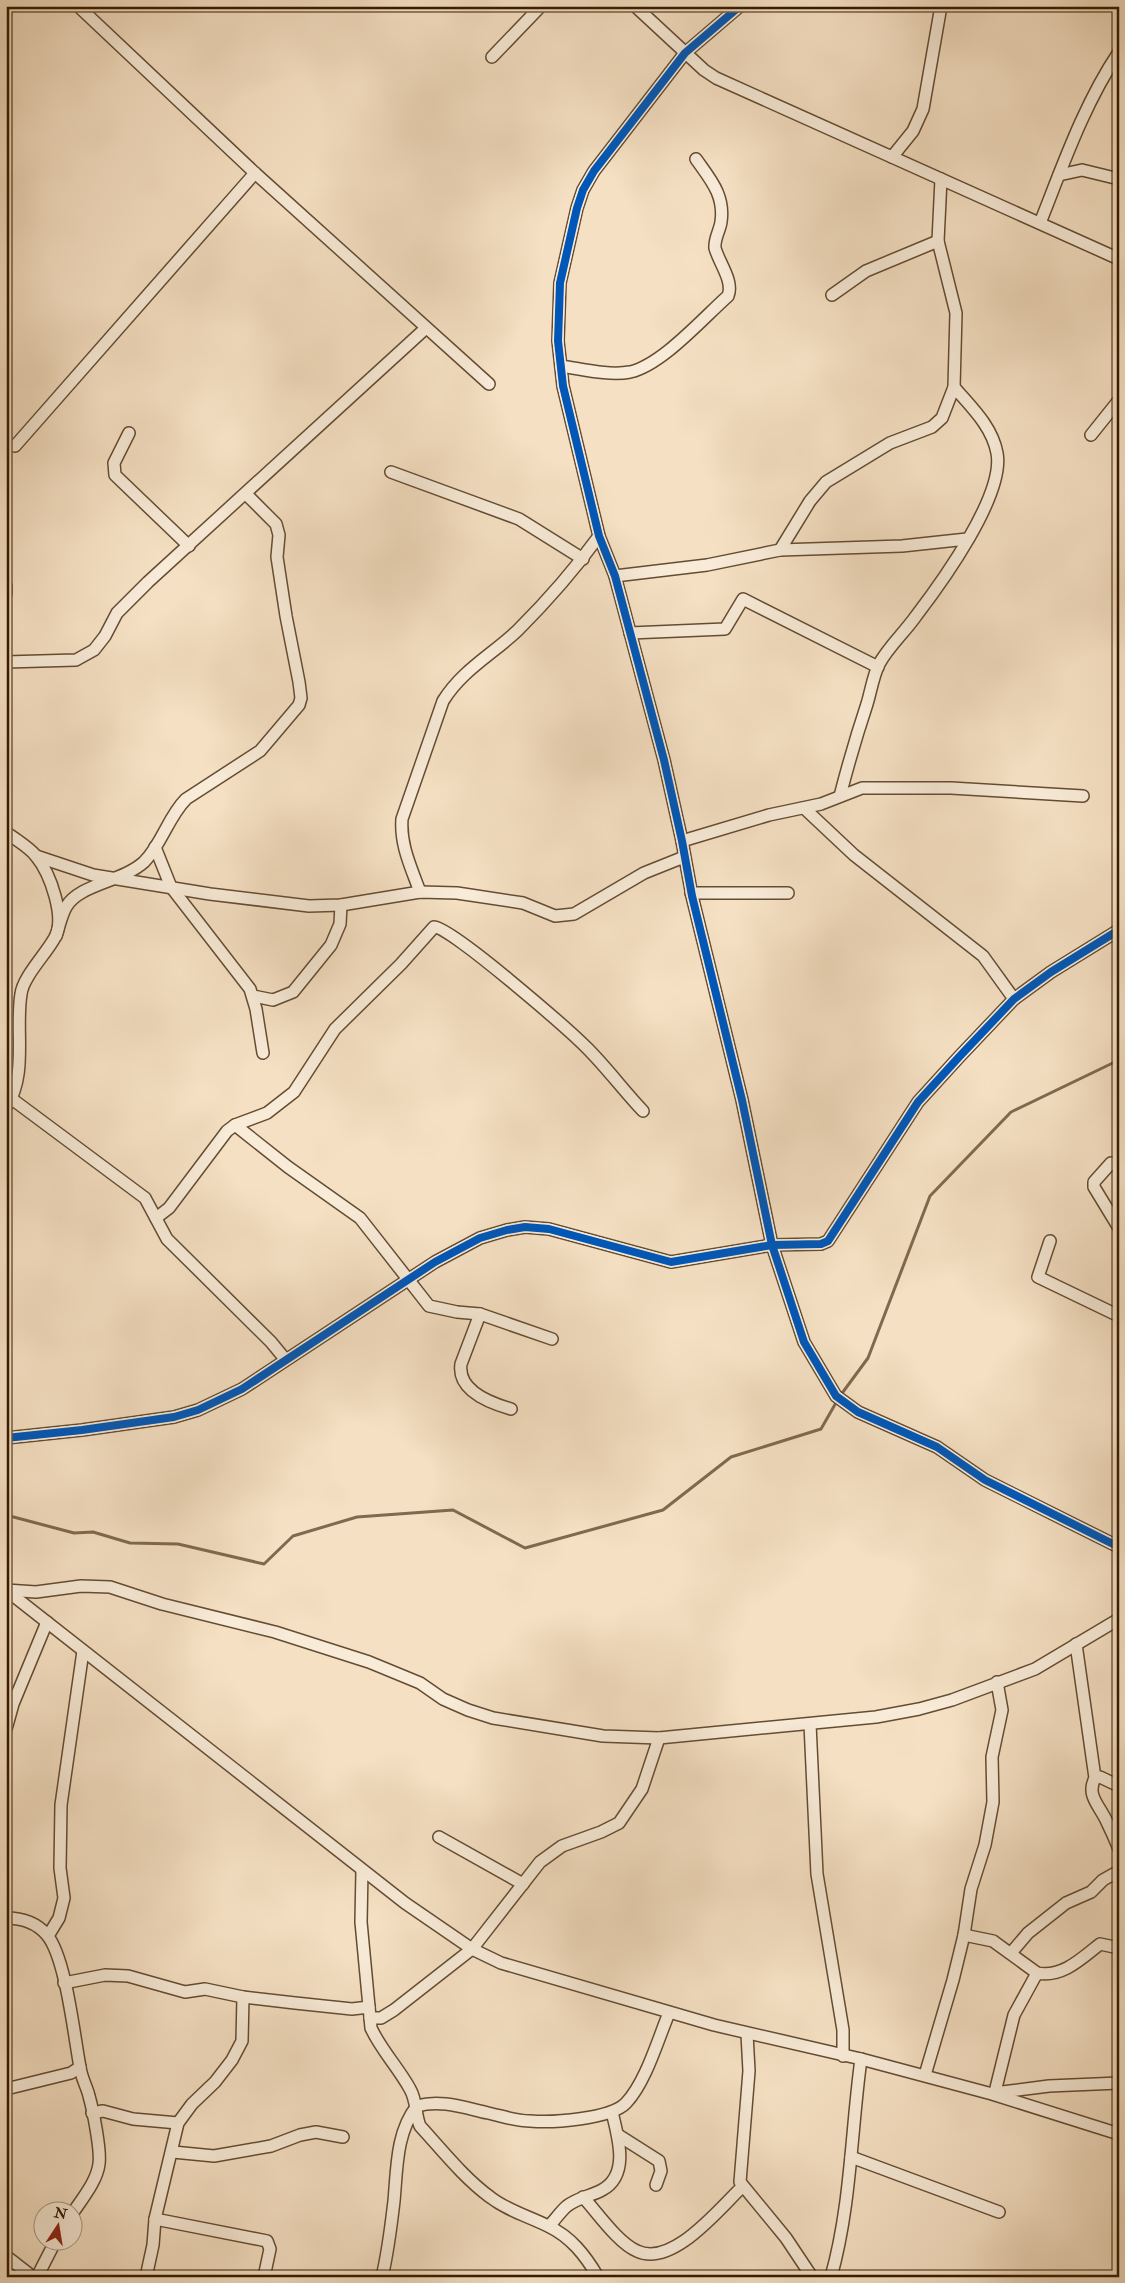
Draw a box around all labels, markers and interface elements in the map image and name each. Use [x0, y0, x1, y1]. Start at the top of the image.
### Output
north arrow [32, 2200, 82, 2250]
text: N [52, 2204, 69, 2223]

